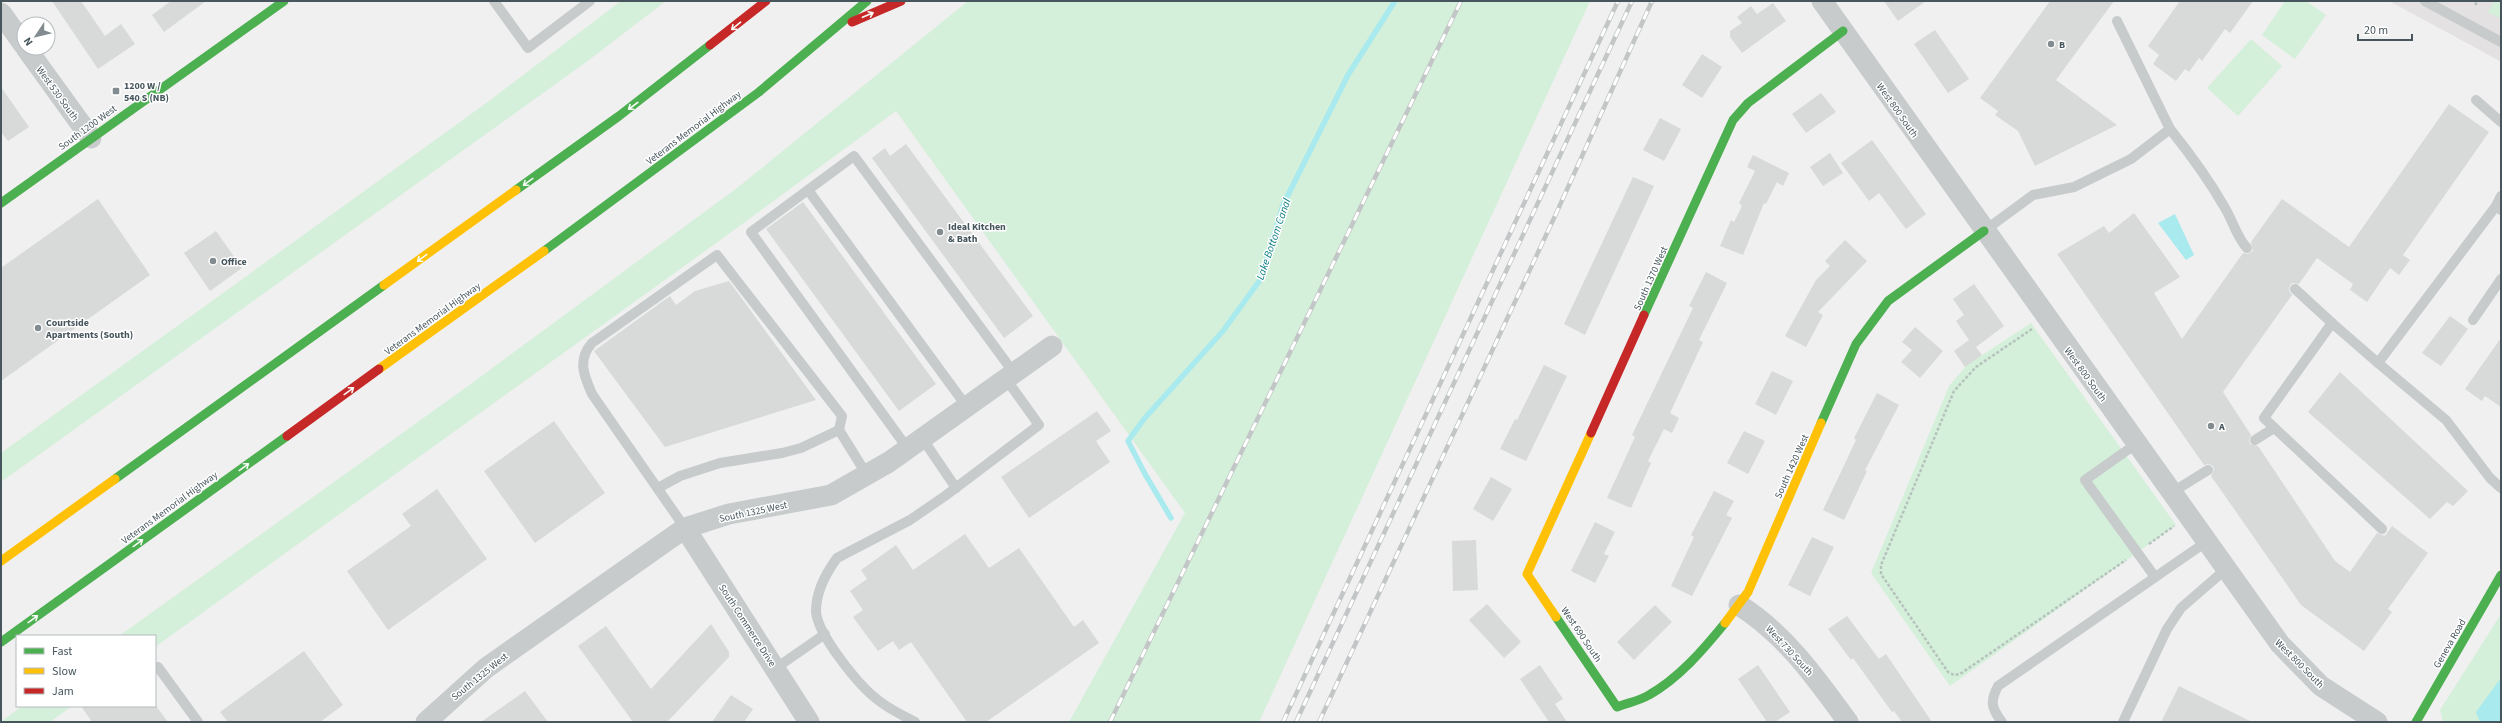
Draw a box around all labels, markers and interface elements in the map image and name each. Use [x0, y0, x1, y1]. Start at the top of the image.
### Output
one-way arrow [862, 10, 874, 18]
north arrow [16, 16, 56, 56]
scale bar [2358, 16, 2412, 42]
one-way arrow [730, 21, 741, 30]
text: 20 m [2364, 22, 2388, 39]
text: N [20, 34, 36, 49]
place label: B [2059, 38, 2065, 52]
marker: B [2046, 39, 2056, 49]
street label: West 530 South [33, 64, 82, 124]
place label: 1200 W / 540 S (NB) [124, 79, 169, 105]
street label: West 800 South [1873, 80, 1921, 141]
marker: 1200 W / 540 S (NB) [111, 86, 121, 96]
street label: Veterans Memorial Highway [643, 87, 744, 168]
street label: South 1200 West [56, 101, 120, 154]
one-way arrow [627, 101, 638, 110]
one-way arrow [522, 178, 533, 186]
water label: Lake Bottom Canal [1253, 196, 1295, 282]
place label: Ideal Kitchen & Bath [948, 220, 1006, 246]
marker: Ideal Kitchen & Bath [935, 227, 945, 237]
street label: South 1370 West [1630, 243, 1672, 313]
one-way arrow [417, 254, 428, 262]
place label: Office [221, 255, 247, 269]
marker: Office [208, 256, 218, 266]
street label: Veterans Memorial Highway [382, 279, 484, 358]
place label: Courtside Apartments (South) [45, 316, 133, 342]
marker: Courtside Apartments (South) [33, 323, 43, 333]
street label: West 800 South [2061, 345, 2110, 405]
one-way arrow [343, 387, 354, 395]
place label: A [2218, 420, 2225, 434]
marker: A [2206, 421, 2216, 431]
street label: South 1420 West [1771, 431, 1813, 501]
one-way arrow [238, 463, 249, 471]
street label: Veterans Memorial Highway [119, 468, 221, 547]
street label: South 1325 West [718, 498, 789, 526]
one-way arrow [132, 539, 143, 547]
street label: South Commerce Drive [715, 581, 779, 670]
street label: West 690 South [1557, 604, 1605, 665]
one-way arrow [27, 615, 38, 623]
street label: Geneva Road [2430, 616, 2470, 671]
street label: West 730 South [1762, 622, 1816, 679]
legend [16, 635, 156, 707]
street label: West 800 South [2272, 636, 2327, 691]
text: Fast [52, 643, 72, 660]
street label: South 1325 West [448, 649, 511, 704]
text: Slow [52, 663, 77, 680]
text: Jam [52, 683, 74, 700]

